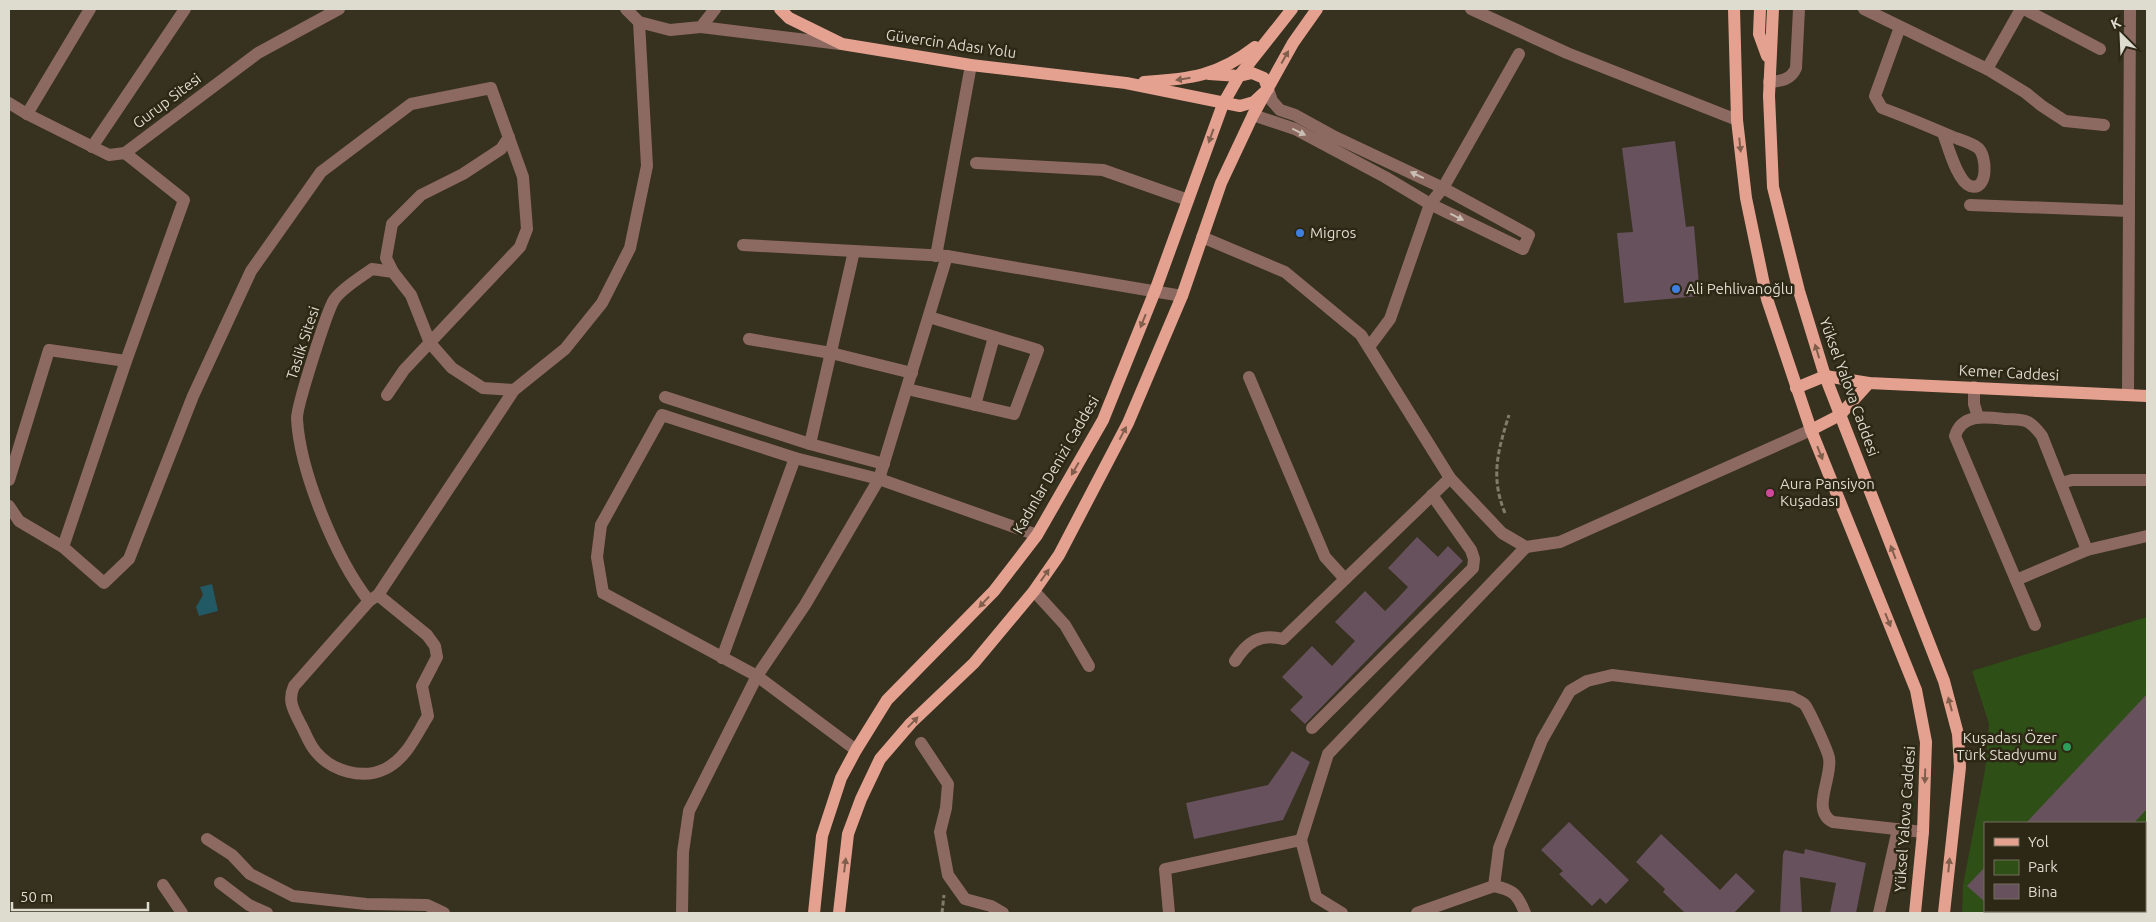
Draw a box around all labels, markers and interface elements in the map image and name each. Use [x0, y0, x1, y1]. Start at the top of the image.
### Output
north arrow [2096, 10, 2146, 60]
text: K [2108, 14, 2124, 32]
street label: Güvercin Adası Yolu [885, 26, 1017, 61]
one-way arrow [1281, 49, 1289, 64]
street label: Gurup Sitesi [129, 70, 204, 132]
one-way arrow [1175, 75, 1191, 83]
one-way arrow [1292, 128, 1306, 136]
one-way arrow [1207, 129, 1215, 144]
one-way arrow [1736, 137, 1744, 153]
one-way arrow [1410, 171, 1424, 179]
one-way arrow [1450, 213, 1465, 221]
place label: Migros [1310, 224, 1356, 241]
marker: Migros [1294, 227, 1306, 239]
place label: Ali Pehlivanoğlu [1686, 280, 1793, 297]
marker: Ali Pehlivanoğlu [1670, 283, 1682, 295]
street label: Taslik Sitesi [283, 304, 322, 382]
one-way arrow [1139, 314, 1147, 329]
street label: Yüksel Yalova Caddesi [1816, 315, 1883, 459]
one-way arrow [1813, 343, 1821, 358]
street label: Kemer Caddesi [1958, 361, 2060, 384]
street label: Kadınlar Denizi Caddesi [1009, 393, 1102, 537]
one-way arrow [1119, 426, 1127, 440]
one-way arrow [1816, 446, 1824, 461]
one-way arrow [1071, 462, 1080, 475]
place label: Aura Pansiyon Kuşadası [1780, 475, 1875, 509]
marker: Aura Pansiyon Kuşadası [1764, 487, 1776, 499]
one-way arrow [1889, 545, 1897, 559]
one-way arrow [1040, 568, 1050, 582]
one-way arrow [978, 596, 990, 608]
one-way arrow [1884, 613, 1892, 627]
one-way arrow [1946, 696, 1954, 712]
one-way arrow [907, 716, 919, 728]
place label: Kuşadası Özer Türk Stadyumu [1956, 729, 2057, 763]
marker: Kuşadası Özer Türk Stadyumu [2061, 741, 2073, 753]
street label: Yüksel Yalova Caddesi [1891, 745, 1918, 893]
one-way arrow [1921, 768, 1929, 784]
legend [1984, 822, 2146, 912]
text: Yol [2028, 833, 2049, 850]
one-way arrow [1945, 856, 1953, 872]
one-way arrow [841, 857, 849, 873]
text: Park [2028, 858, 2058, 875]
scale bar [12, 880, 149, 912]
text: Bina [2028, 883, 2057, 900]
text: 50 m [20, 888, 53, 905]

